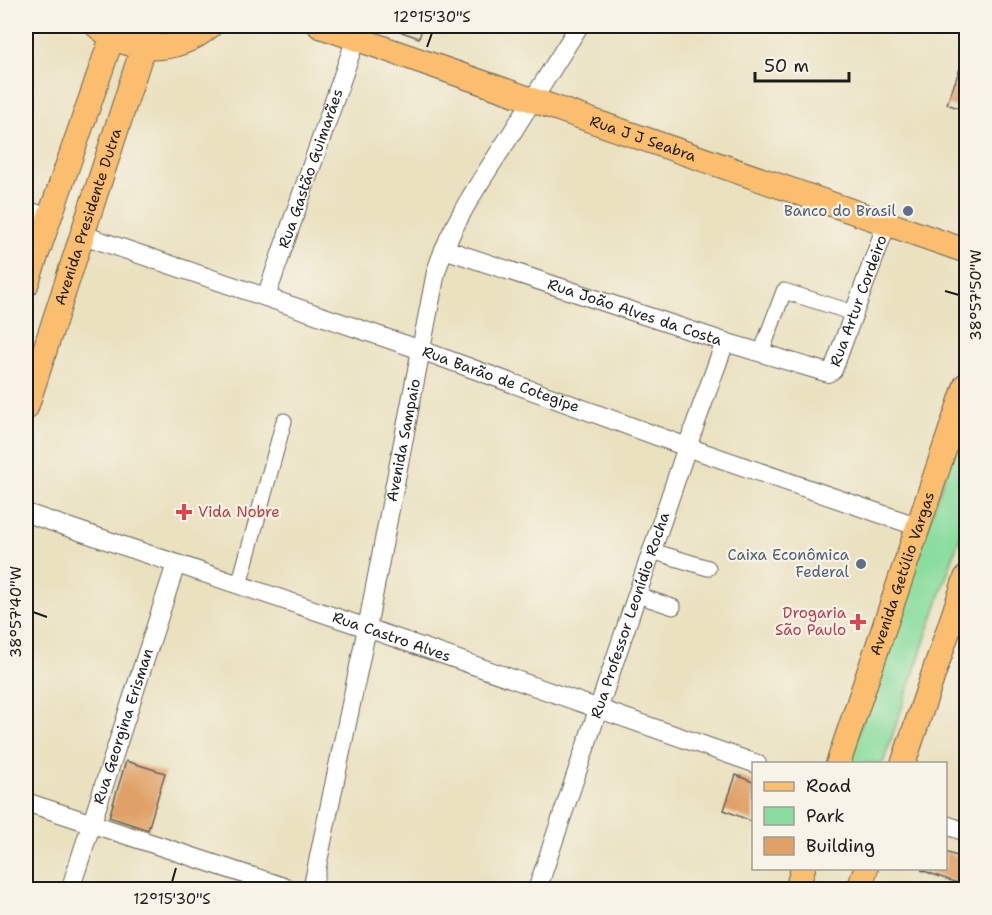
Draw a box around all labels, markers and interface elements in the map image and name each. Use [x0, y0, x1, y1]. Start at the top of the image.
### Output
text: 12°15'30"S [393, 7, 471, 27]
scale bar [755, 45, 850, 83]
text: 50 m [764, 54, 809, 78]
street label: Rua Gastão Guimarães [274, 86, 348, 251]
street label: Rua J J Seabra [587, 111, 699, 166]
street label: Avenida Presidente Dutra [50, 125, 126, 308]
place label: Banco do Brasil [784, 201, 896, 221]
marker: Banco do Brasil [901, 204, 915, 218]
street label: Rua Artur Cordeiro [825, 232, 892, 369]
text: 38°57'50"W [966, 249, 986, 341]
street label: Rua João Alves da Costa [545, 274, 725, 351]
street label: Rua Barão de Cotegipe [419, 341, 582, 417]
street label: Avenida Sampaio [382, 377, 425, 504]
street label: Avenida Getúlio Vargas [865, 489, 939, 658]
place label: Vida Nobre [198, 502, 280, 522]
marker: Vida Nobre [175, 503, 193, 521]
street label: Rua Professor Leonídio Rocha [586, 509, 674, 721]
place label: Caixa Econômica Federal [727, 545, 850, 582]
marker: Caixa Econômica Federal [854, 557, 868, 571]
text: 38°57'40"W [6, 566, 26, 658]
place label: Drogaria São Paulo [775, 603, 847, 640]
street label: Rua Castro Alves [330, 607, 454, 666]
marker: Drogaria São Paulo [851, 615, 865, 629]
street label: Rua Georgina Erisman [89, 646, 158, 807]
legend [752, 762, 947, 870]
text: Road [806, 774, 851, 798]
text: Park [806, 804, 845, 828]
text: Building [806, 834, 875, 858]
text: 12°15'30"S [133, 889, 211, 909]

